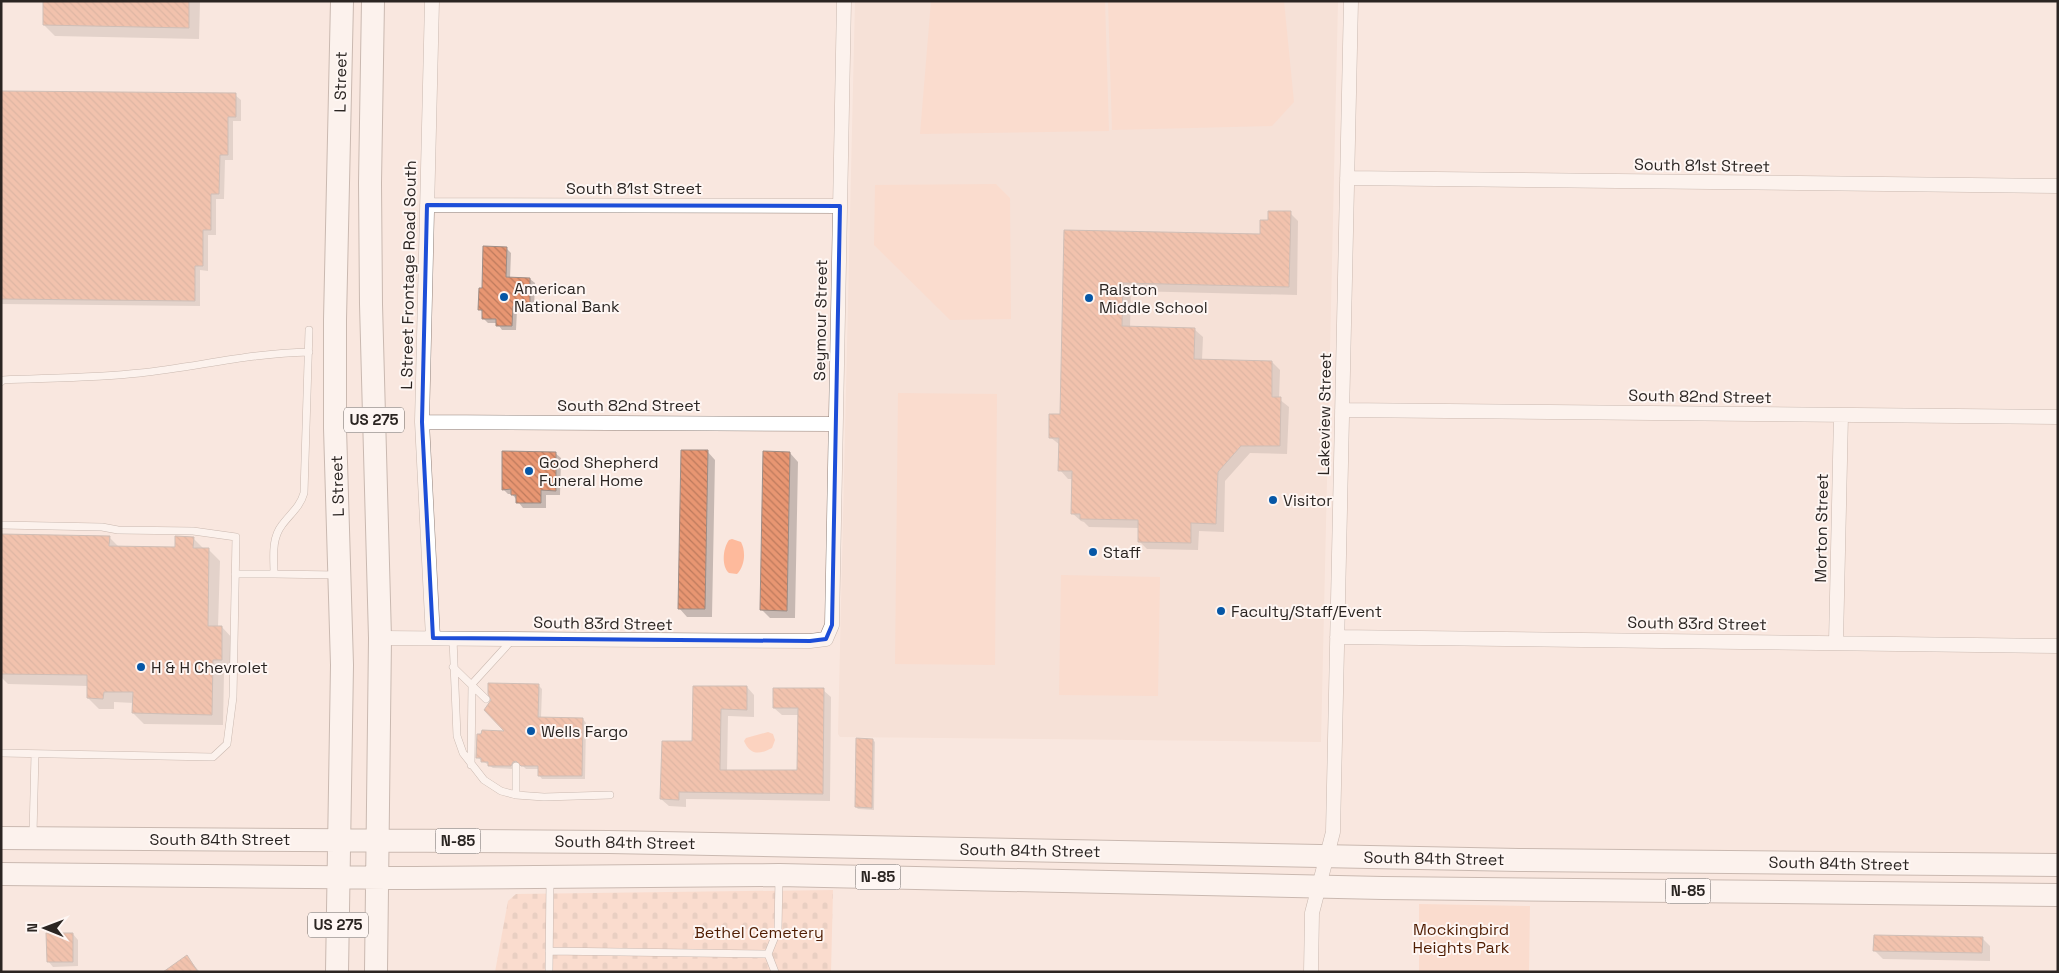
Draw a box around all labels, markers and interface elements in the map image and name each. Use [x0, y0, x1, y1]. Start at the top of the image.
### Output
street label: L Street [329, 51, 352, 113]
street label: South 81st Street [1634, 154, 1770, 177]
street label: L Street Frontage Road South [396, 160, 421, 390]
street label: South 81st Street [566, 178, 702, 199]
street label: Seymour Street [809, 259, 832, 381]
place label: American National Bank [514, 278, 620, 317]
place label: Ralston Middle School [1099, 279, 1208, 318]
marker: American National Bank [498, 291, 510, 303]
marker: Ralston Middle School [1083, 292, 1095, 304]
street label: Lakeview Street [1313, 352, 1336, 476]
street label: South 82nd Street [1628, 385, 1772, 408]
street label: South 82nd Street [557, 395, 701, 416]
road number: US 275 [344, 408, 404, 432]
place label: Good Shepherd Funeral Home [539, 452, 658, 491]
street label: L Street [326, 455, 349, 517]
marker: Good Shepherd Funeral Home [523, 465, 535, 477]
street label: Morton Street [1810, 473, 1833, 583]
place label: Visitor [1283, 490, 1332, 511]
marker: Visitor [1267, 494, 1279, 506]
place label: Staff [1103, 542, 1141, 563]
marker: Staff [1087, 546, 1099, 558]
place label: Faculty/Staff/Event [1231, 601, 1382, 622]
marker: Faculty/Staff/Event [1215, 605, 1227, 617]
street label: South 83rd Street [533, 612, 673, 635]
street label: South 83rd Street [1627, 612, 1767, 635]
place label: H & H Chevrolet [151, 657, 268, 678]
marker: H & H Chevrolet [135, 661, 147, 673]
place label: Wells Fargo [541, 721, 628, 742]
marker: Wells Fargo [525, 725, 537, 737]
road number: N-85 [436, 828, 480, 854]
street label: South 84th Street [150, 829, 290, 850]
street label: South 84th Street [554, 831, 696, 854]
street label: South 84th Street [959, 839, 1101, 862]
street label: South 84th Street [1363, 847, 1505, 870]
street label: South 84th Street [1768, 852, 1910, 875]
road number: N-85 [856, 864, 900, 890]
road number: N-85 [1666, 878, 1710, 904]
north arrow [20, 903, 70, 953]
road number: US 275 [308, 912, 368, 938]
park label: Mockingbird Heights Park [1413, 919, 1510, 958]
park label: Bethel Cemetery [694, 922, 824, 943]
text: N [23, 923, 41, 933]

